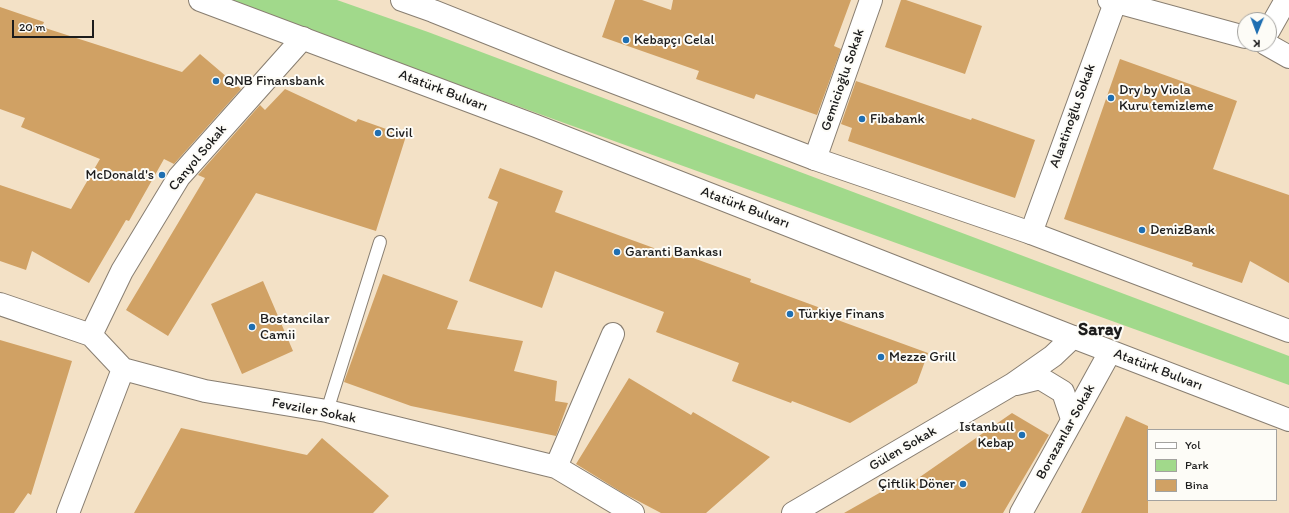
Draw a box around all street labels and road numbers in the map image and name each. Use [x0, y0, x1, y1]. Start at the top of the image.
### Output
street label: Gemicioğlu Sokak [818, 27, 868, 133]
street label: Alaatinoğlu Sokak [1046, 62, 1100, 170]
street label: Atatürk Bulvarı [396, 66, 490, 116]
street label: Canyol Sokak [165, 121, 231, 195]
street label: Atatürk Bulvarı [698, 183, 792, 233]
street label: Atatürk Bulvarı [1111, 345, 1205, 395]
street label: Borazanlar Sokak [1033, 381, 1099, 483]
street label: Fevziler Sokak [270, 395, 358, 427]
street label: Gülen Sokak [866, 423, 940, 475]

